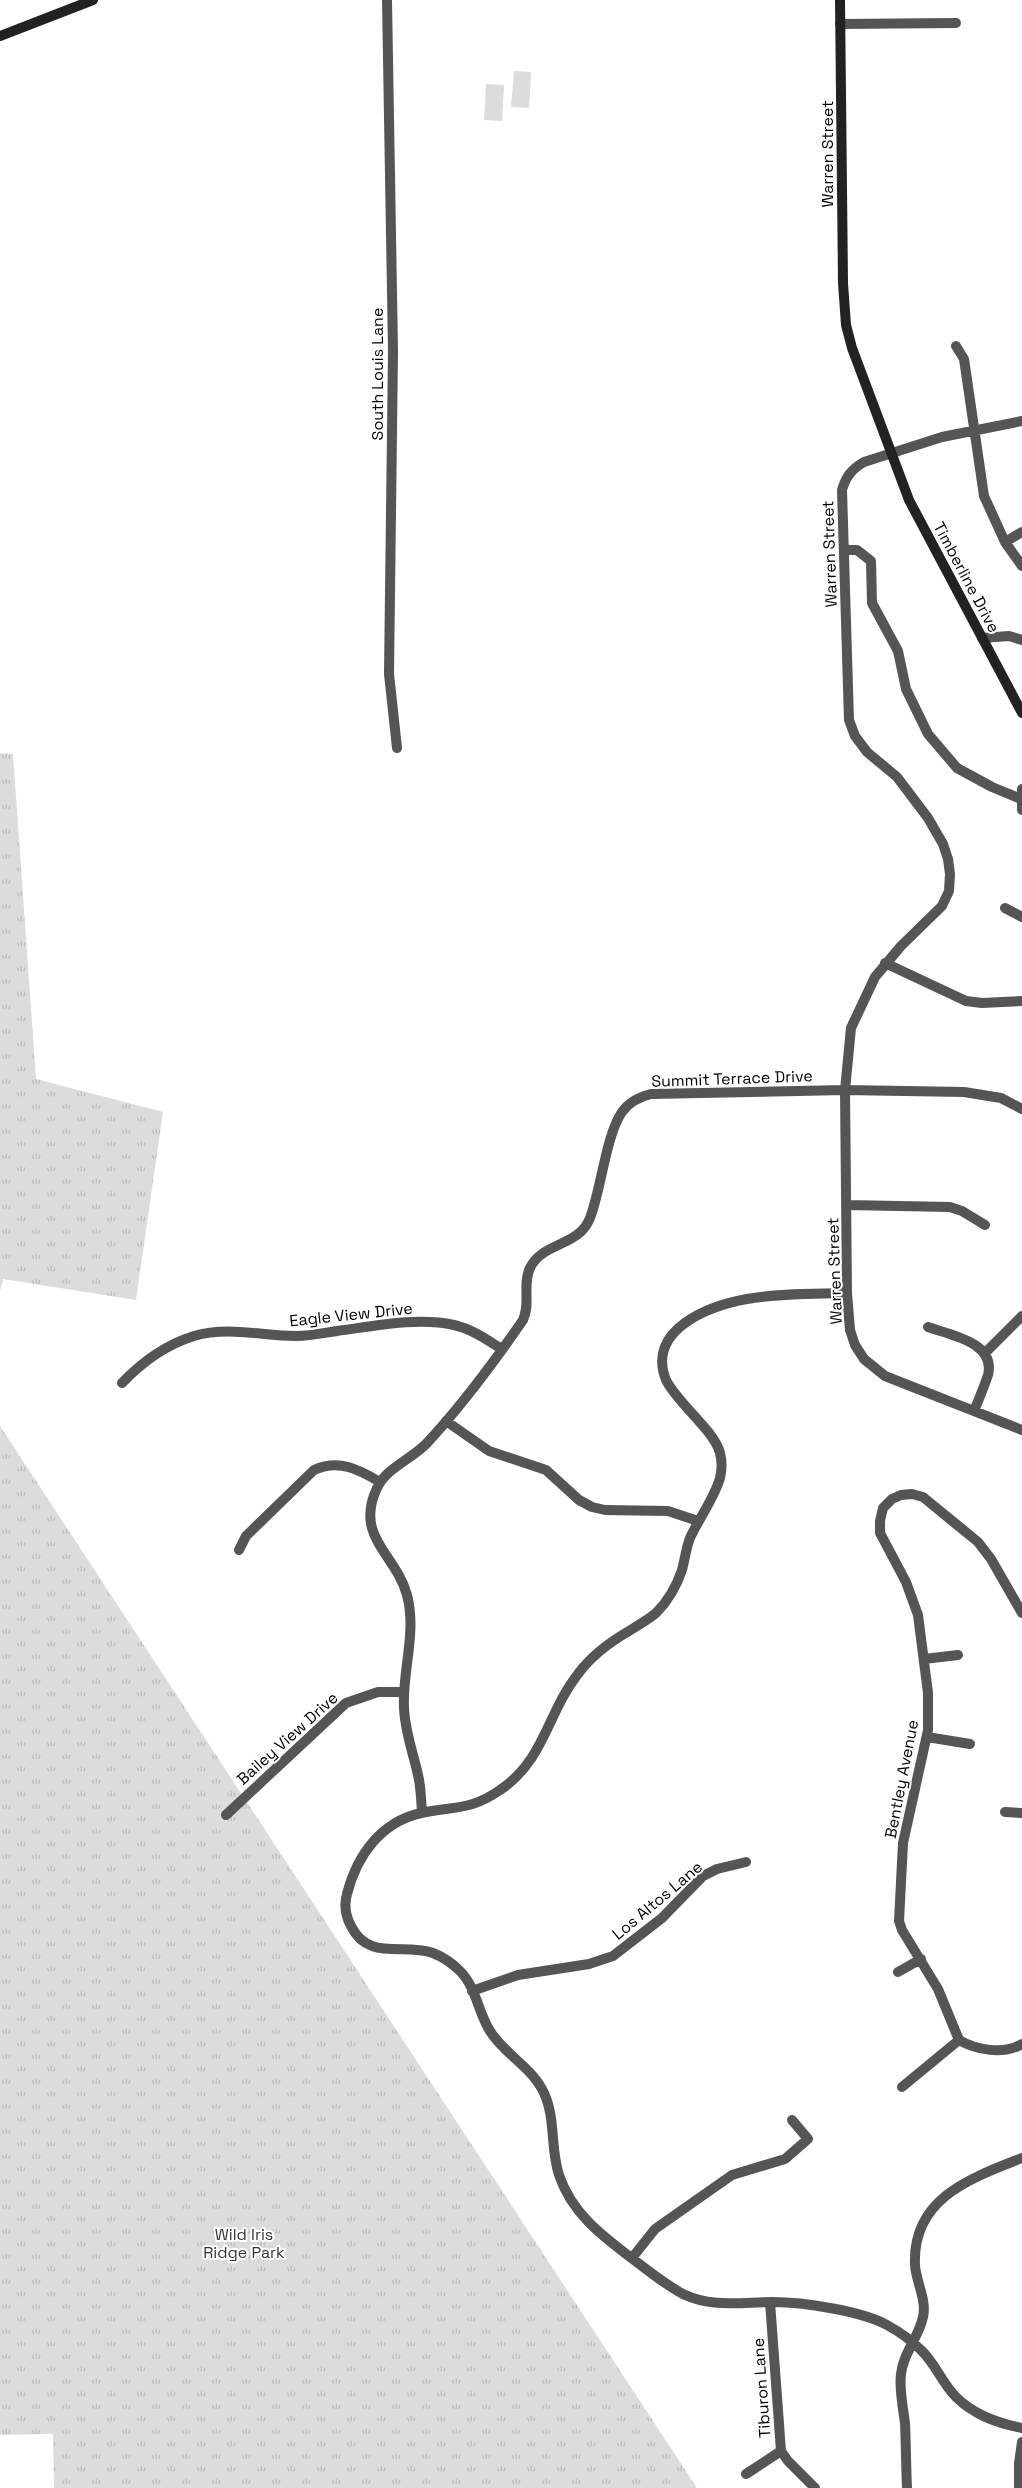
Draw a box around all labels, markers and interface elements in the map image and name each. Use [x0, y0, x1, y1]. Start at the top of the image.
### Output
street label: Warren Street [817, 100, 838, 208]
street label: South Louis Lane [367, 308, 388, 440]
street label: Warren Street [817, 500, 842, 608]
street label: Timberline Drive [929, 518, 1005, 636]
street label: Summit Terrace Drive [651, 1065, 813, 1092]
street label: Warren Street [822, 1217, 847, 1325]
street label: Eagle View Drive [288, 1298, 414, 1331]
street label: Bailey View Drive [232, 1687, 342, 1789]
street label: Bentley Avenue [880, 1718, 923, 1840]
street label: Los Altos Lane [608, 1856, 707, 1944]
park label: Wild Iris Ridge Park [203, 2224, 285, 2263]
street label: Tiburon Lane [748, 2337, 775, 2439]

